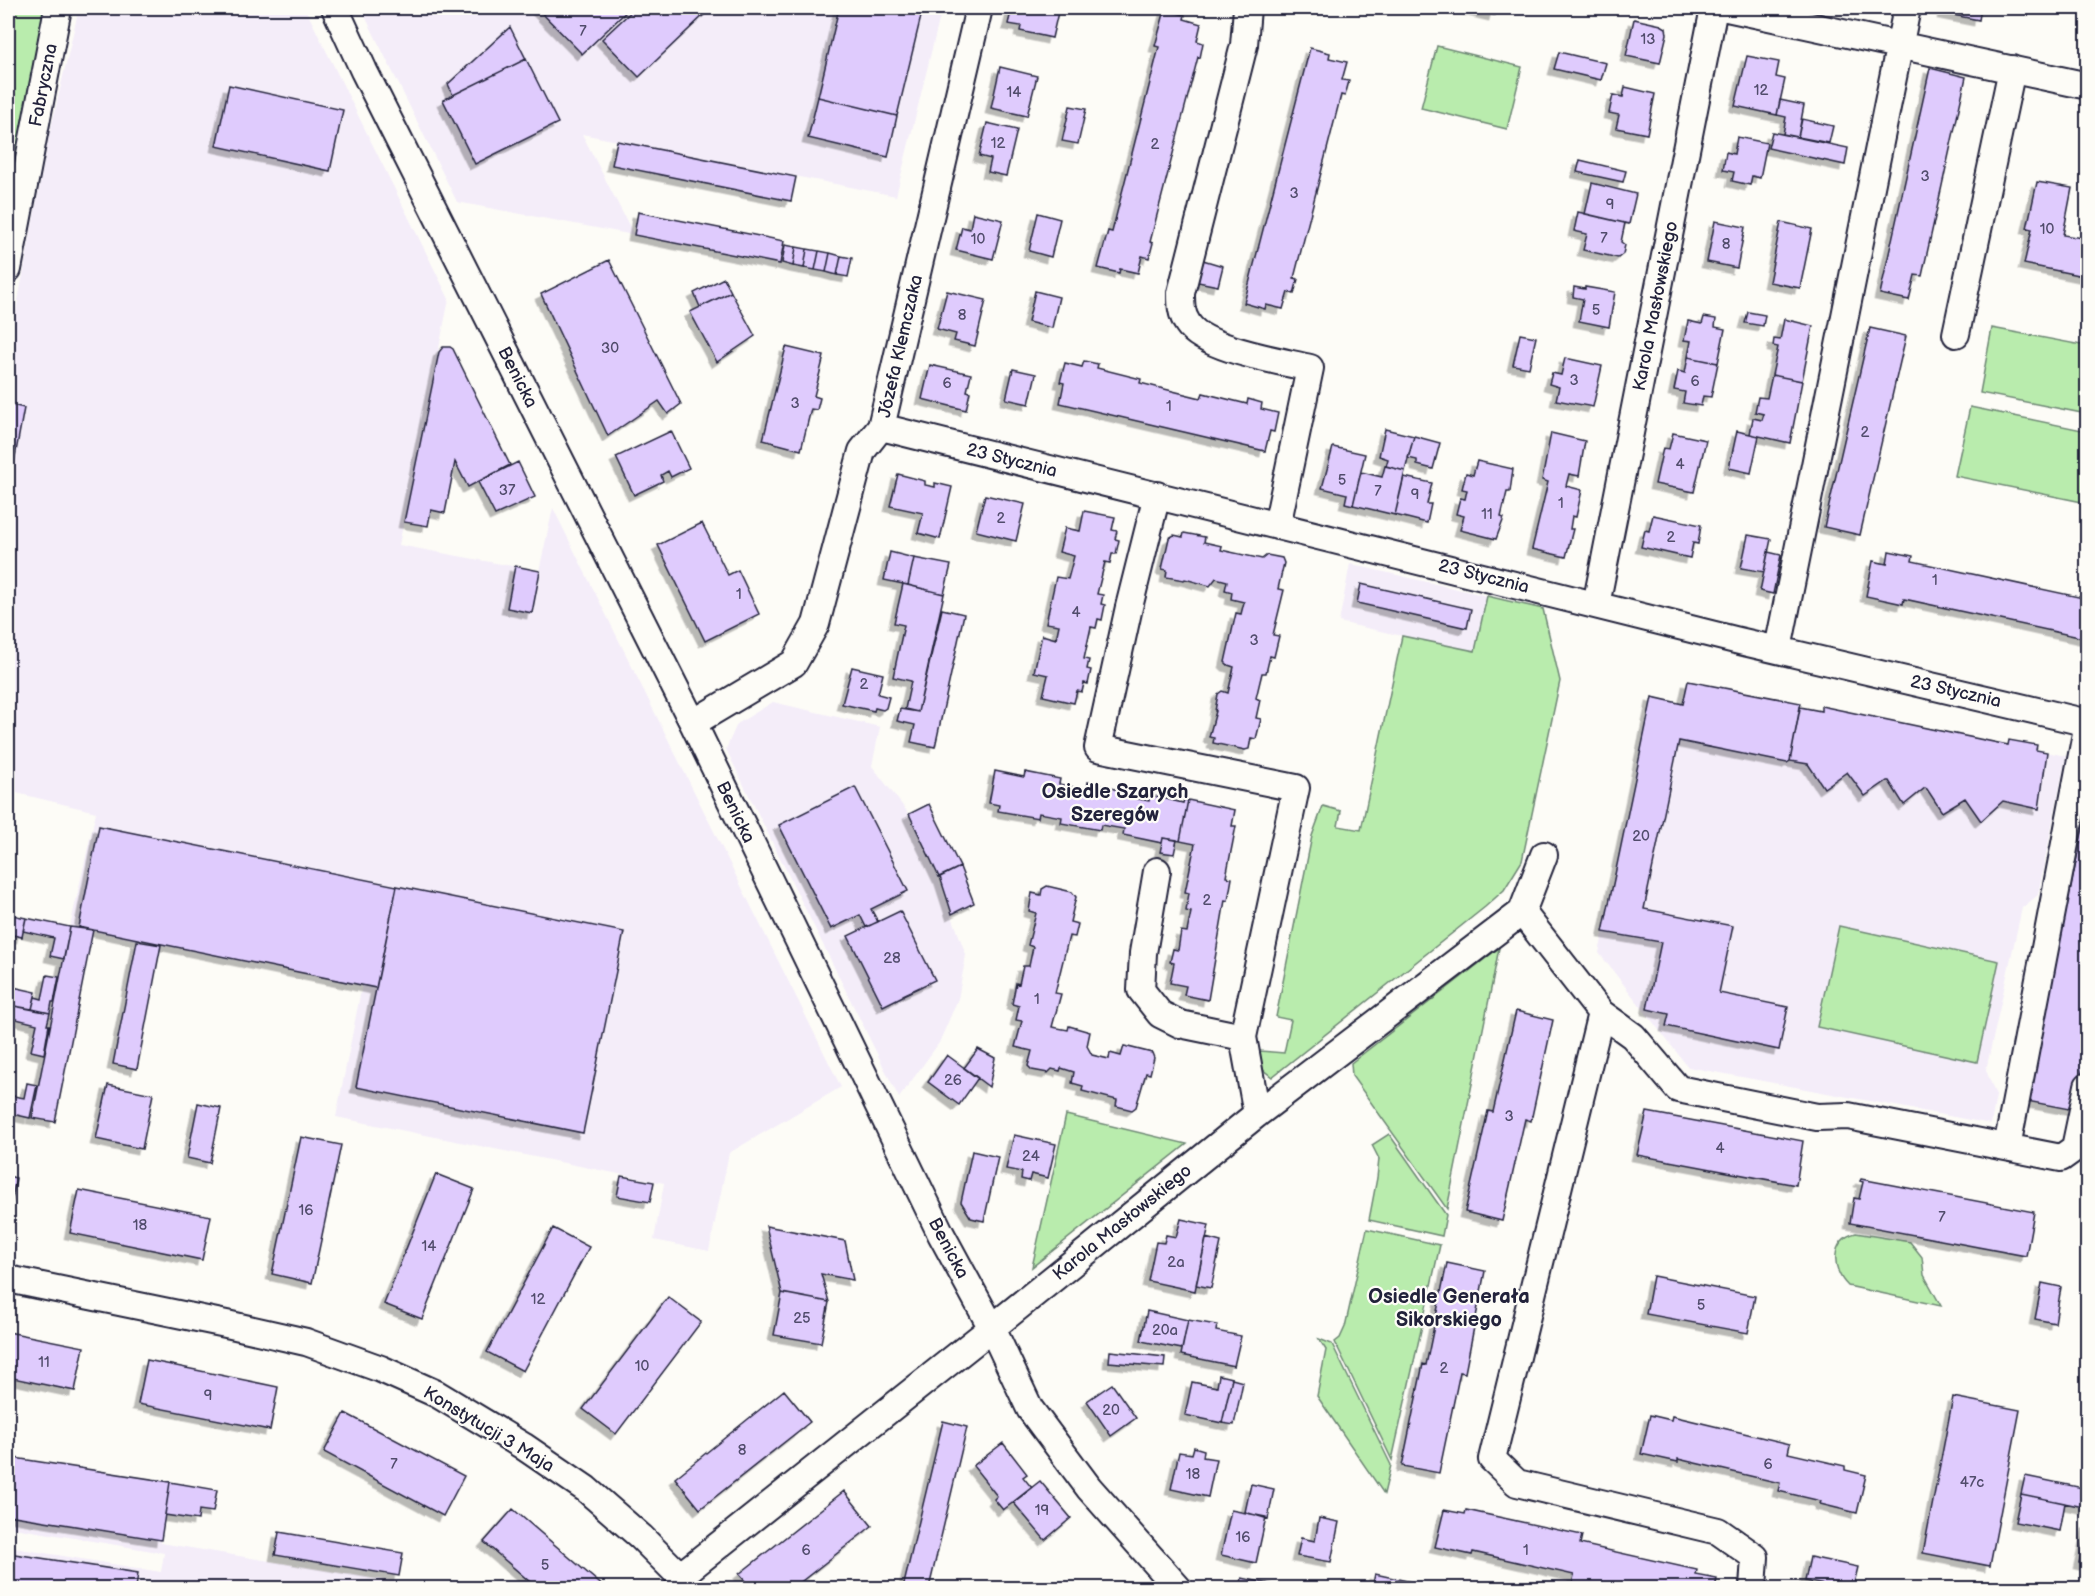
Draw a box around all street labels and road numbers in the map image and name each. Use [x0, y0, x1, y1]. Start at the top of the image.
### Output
street label: Fabryczna [25, 42, 62, 128]
street label: Karola Masłowskiego [1629, 219, 1682, 393]
street label: Józefa Klemczaka [874, 273, 927, 420]
street label: Benicka [493, 343, 542, 411]
street label: 23 Stycznia [964, 439, 1059, 482]
street label: 23 Stycznia [1436, 555, 1531, 598]
street label: 23 Stycznia [1908, 671, 2003, 712]
street label: Benicka [712, 778, 759, 846]
street label: Karola Masłowskiego [1049, 1160, 1196, 1285]
street label: Benicka [924, 1214, 973, 1282]
street label: Konstytucji 3 Maja [420, 1382, 558, 1477]

